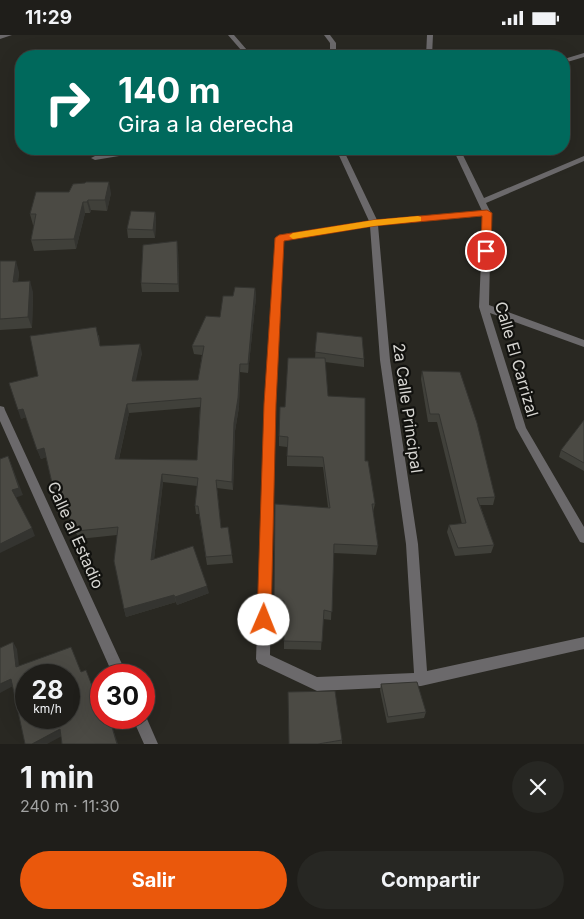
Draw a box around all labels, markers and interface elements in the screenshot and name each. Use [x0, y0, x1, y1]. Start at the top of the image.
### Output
text: 11:29 [25, 6, 72, 29]
text: 140 m [118, 69, 221, 111]
icon: right [35, 70, 100, 135]
text: Gira a la derecha [118, 111, 294, 137]
pin [465, 230, 507, 272]
icon: arrive [472, 237, 500, 265]
street label: Calle El Carrizal [491, 299, 543, 419]
street label: 2a Calle Principal [389, 342, 427, 474]
street label: Calle al Estadio [43, 478, 109, 592]
position arrow [237, 593, 289, 645]
speed limit sign: 30 [90, 664, 155, 729]
text: 28 [31, 675, 64, 705]
text: km/h [33, 701, 62, 716]
text: 1 min [20, 759, 94, 795]
button: close [512, 761, 564, 813]
text: 240 m · 11:30 [20, 796, 120, 816]
button: Salir [20, 851, 287, 909]
button: Compartir [297, 851, 564, 909]

